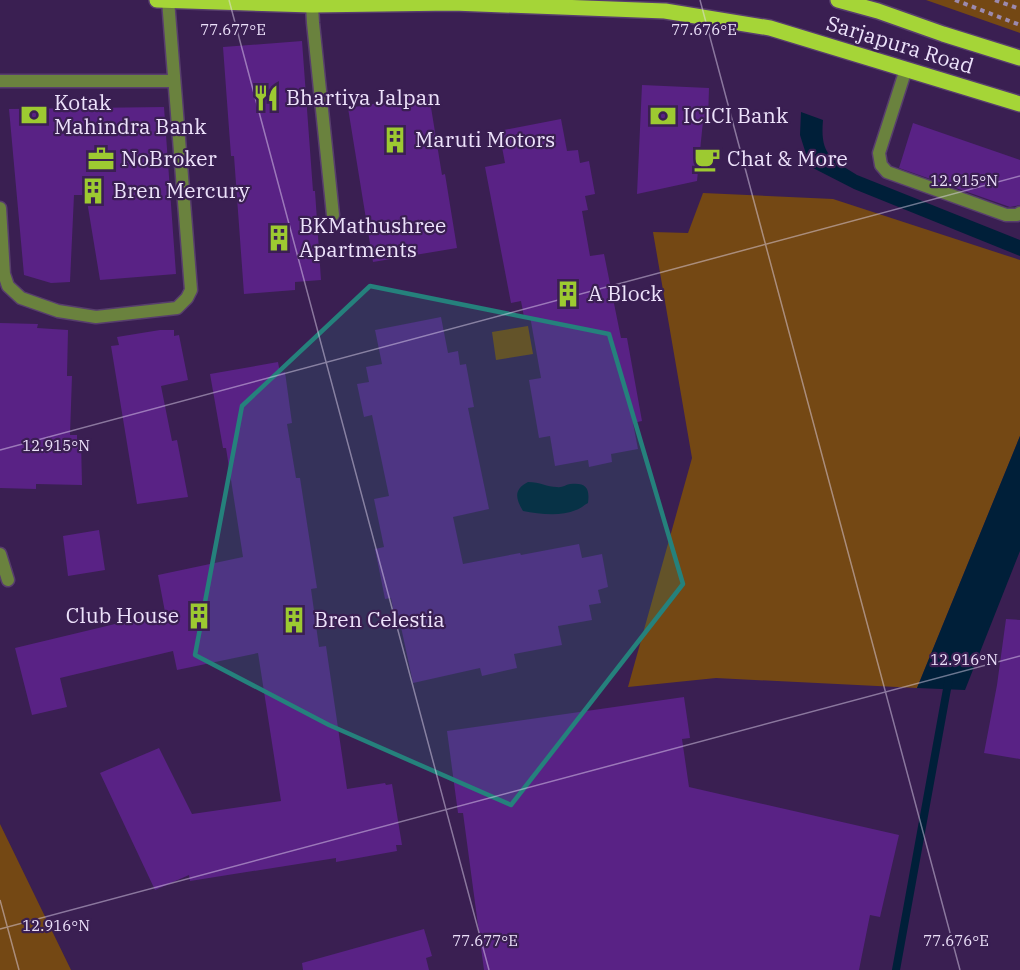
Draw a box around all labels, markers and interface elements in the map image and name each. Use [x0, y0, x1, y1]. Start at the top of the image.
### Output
street label: Sarjapura Road [823, 8, 978, 80]
text: 77.677°E [200, 20, 266, 39]
text: 77.676°E [671, 20, 737, 39]
restaurant icon: Bhartiya Jalpan [251, 83, 281, 113]
place label: Bhartiya Jalpan [286, 83, 441, 111]
place label: Kotak Mahindra Bank [54, 88, 207, 140]
bank icon: Kotak Mahindra Bank [19, 100, 49, 130]
bank icon: ICICI Bank [648, 101, 678, 131]
place label: ICICI Bank [683, 101, 789, 129]
building icon: Maruti Motors [380, 125, 410, 155]
place label: Maruti Motors [415, 125, 555, 153]
office icon: NoBroker [86, 144, 116, 174]
place label: NoBroker [121, 144, 217, 172]
cafe icon: Chat & More [692, 144, 722, 174]
place label: Chat & More [727, 144, 848, 172]
text: 12.915°N [930, 171, 998, 190]
building icon: Bren Mercury [78, 176, 108, 206]
place label: Bren Mercury [113, 176, 251, 204]
place label: BKMathushree Apartments [299, 211, 446, 263]
building icon: BKMathushree Apartments [264, 223, 294, 253]
building icon: A Block [553, 279, 583, 309]
place label: A Block [588, 279, 664, 307]
text: 12.915°N [22, 436, 90, 455]
place label: Club House [66, 601, 179, 629]
building icon: Club House [184, 601, 214, 631]
building icon: Bren Celestia [279, 605, 309, 635]
place label: Bren Celestia [314, 605, 445, 633]
text: 12.916°N [930, 650, 998, 669]
text: 12.916°N [22, 916, 90, 935]
text: 77.677°E [452, 931, 518, 950]
text: 77.676°E [923, 931, 989, 950]

